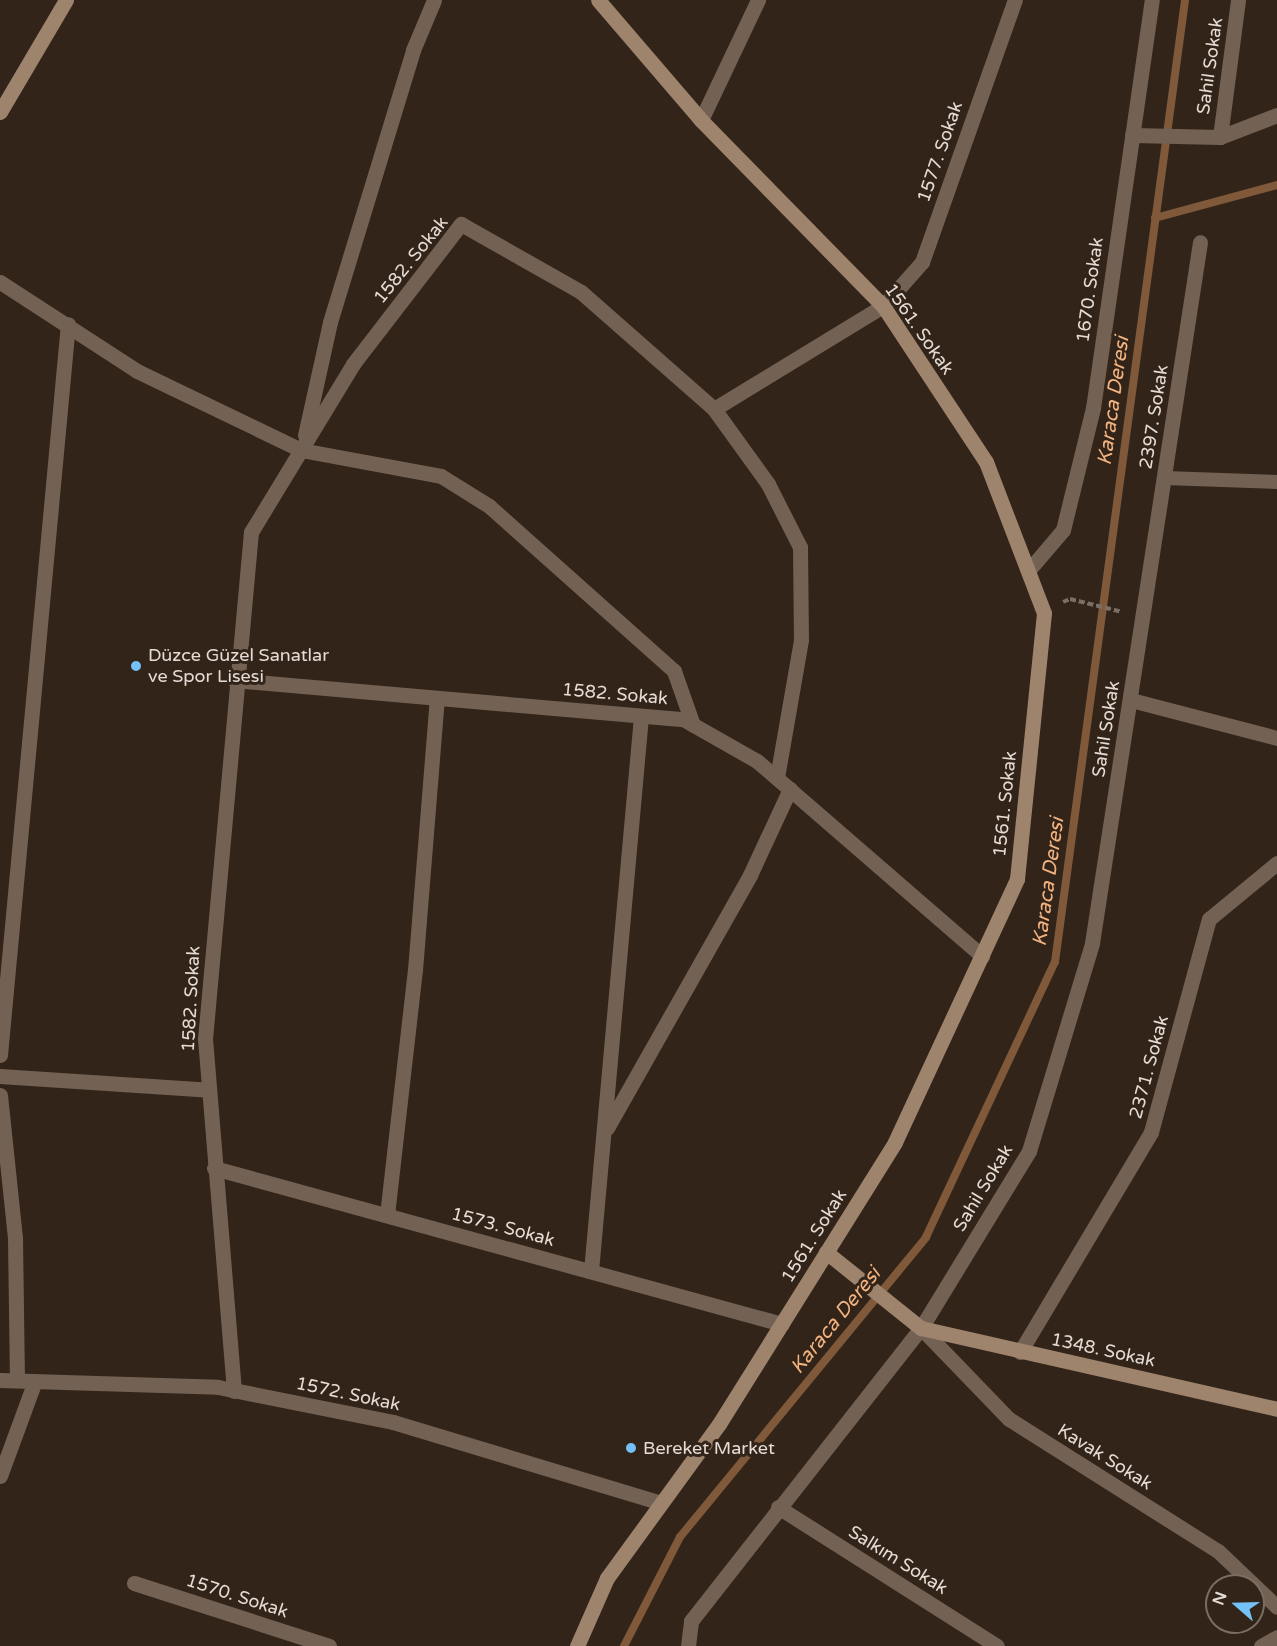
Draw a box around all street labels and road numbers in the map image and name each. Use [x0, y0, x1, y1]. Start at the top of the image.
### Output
street label: Sahil Sokak [1193, 16, 1227, 116]
street label: 1577. Sokak [913, 99, 967, 205]
street label: 1582. Sokak [369, 212, 453, 308]
street label: 1670. Sokak [1072, 236, 1108, 344]
street label: 1561. Sokak [880, 279, 958, 379]
street label: 2397. Sokak [1135, 363, 1173, 471]
street label: 1582. Sokak [561, 679, 669, 709]
street label: Sahil Sokak [1088, 679, 1124, 779]
street label: 1561. Sokak [989, 750, 1021, 858]
street label: 1582. Sokak [177, 945, 205, 1053]
street label: 2371. Sokak [1125, 1013, 1173, 1121]
street label: Sahil Sokak [949, 1141, 1017, 1235]
street label: 1561. Sokak [777, 1185, 851, 1287]
street label: 1573. Sokak [449, 1203, 557, 1251]
street label: 1348. Sokak [1049, 1328, 1157, 1372]
street label: 1572. Sokak [294, 1372, 402, 1416]
street label: Kavak Sokak [1054, 1419, 1156, 1495]
street label: Salkım Sokak [844, 1521, 952, 1599]
street label: 1570. Sokak [183, 1569, 291, 1623]

